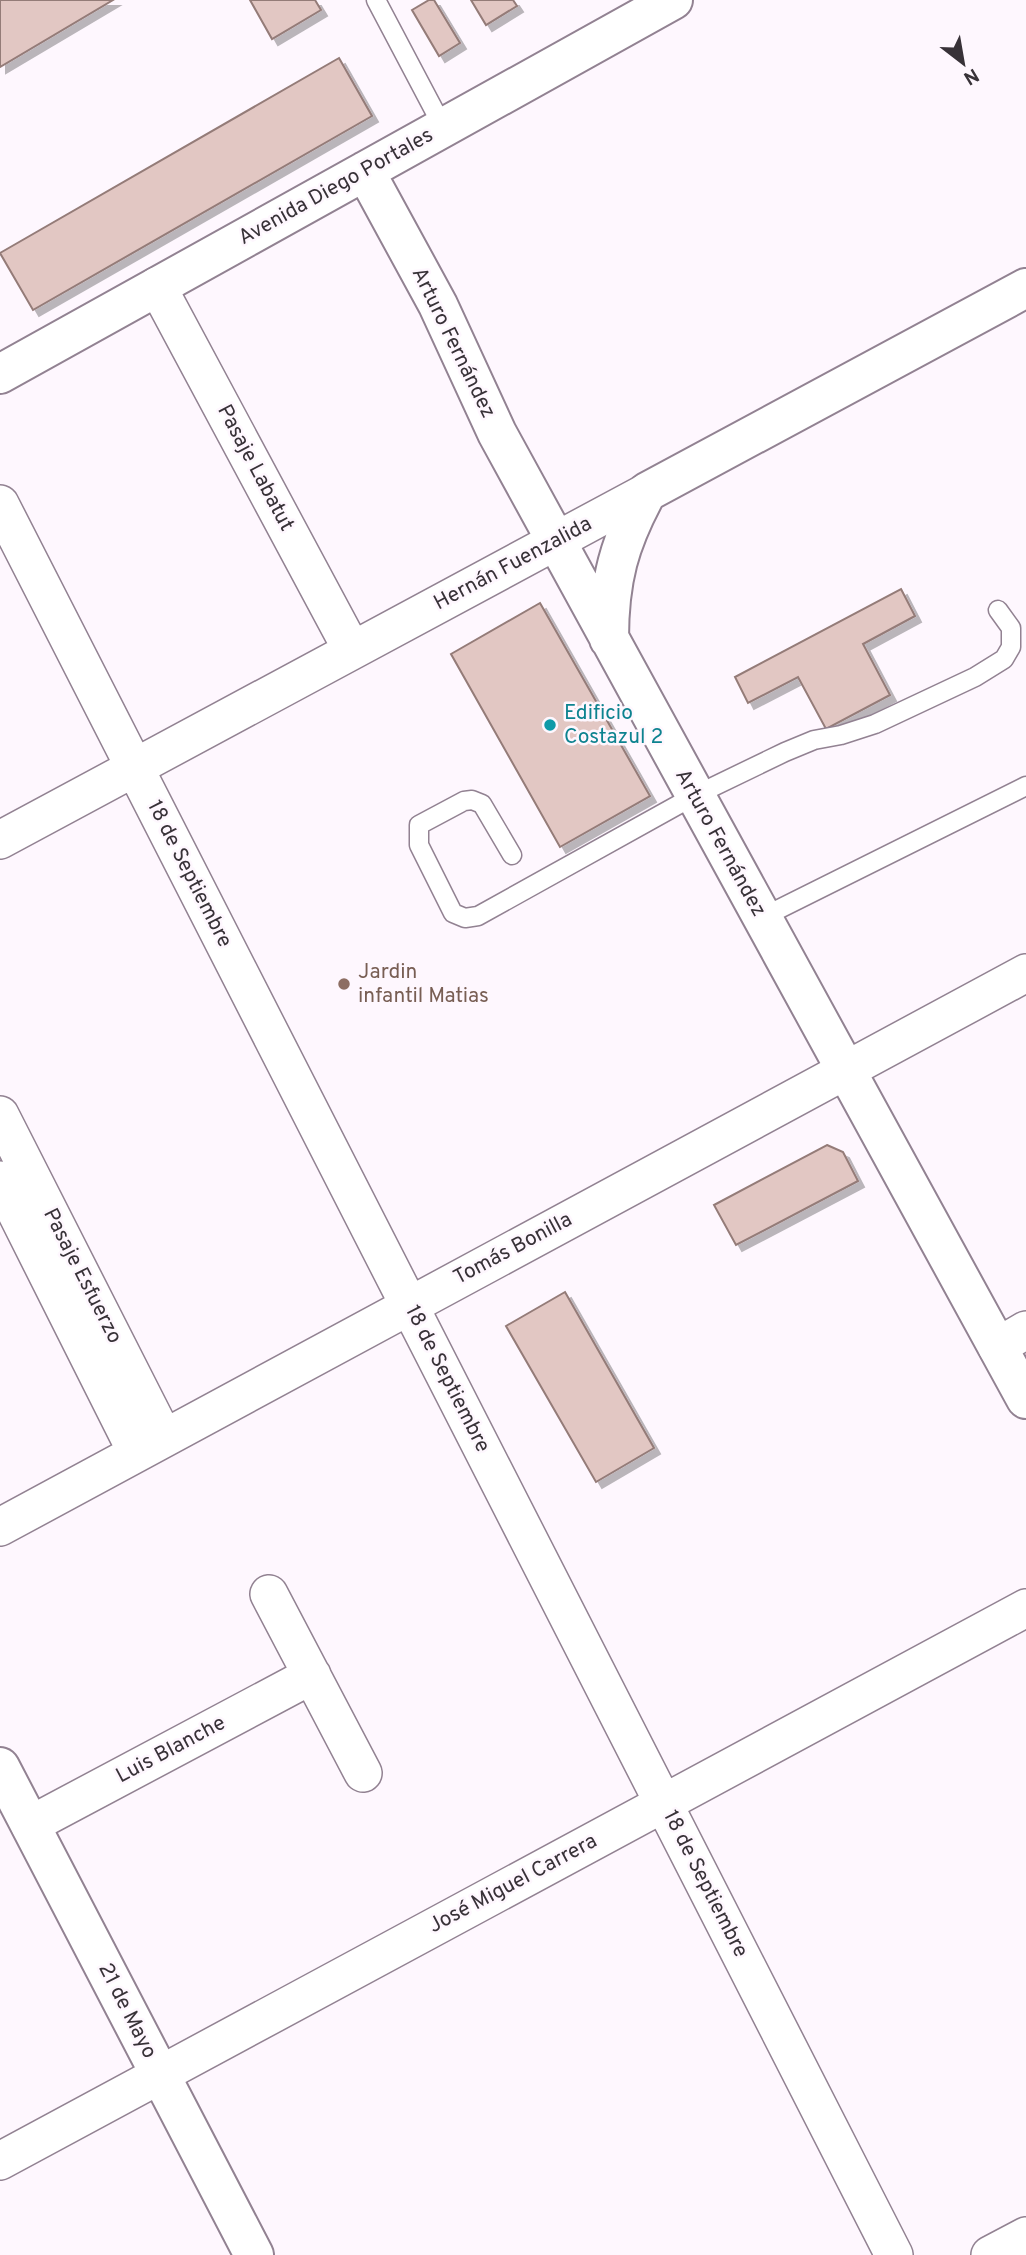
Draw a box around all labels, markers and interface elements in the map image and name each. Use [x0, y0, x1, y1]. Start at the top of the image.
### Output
north arrow [928, 28, 998, 98]
text: N [959, 62, 983, 90]
street label: Avenida Diego Portales [234, 122, 438, 252]
street label: Arturo Fernández [405, 263, 501, 423]
street label: Pasaje Labatut [210, 400, 300, 536]
street label: Hernán Fuenzalida [429, 511, 597, 617]
place label: Edificio Costazul 2 [564, 700, 663, 751]
marker: Edificio Costazul 2 [542, 717, 558, 733]
street label: Arturo Fernández [668, 764, 772, 922]
street label: 18 de Septiembre [140, 796, 238, 952]
place label: Jardin infantil Matias [358, 959, 489, 1010]
marker: Jardin infantil Matias [336, 976, 352, 992]
street label: Pasaje Esfuerzo [36, 1204, 128, 1348]
street label: Tomás Bonilla [449, 1206, 577, 1292]
street label: 18 de Septiembre [398, 1301, 496, 1457]
street label: Luis Blanche [112, 1710, 230, 1790]
street label: 18 de Septiembre [656, 1806, 754, 1962]
street label: José Miguel Carrera [424, 1828, 602, 1940]
street label: 21 de Mayo [91, 1959, 163, 2063]

